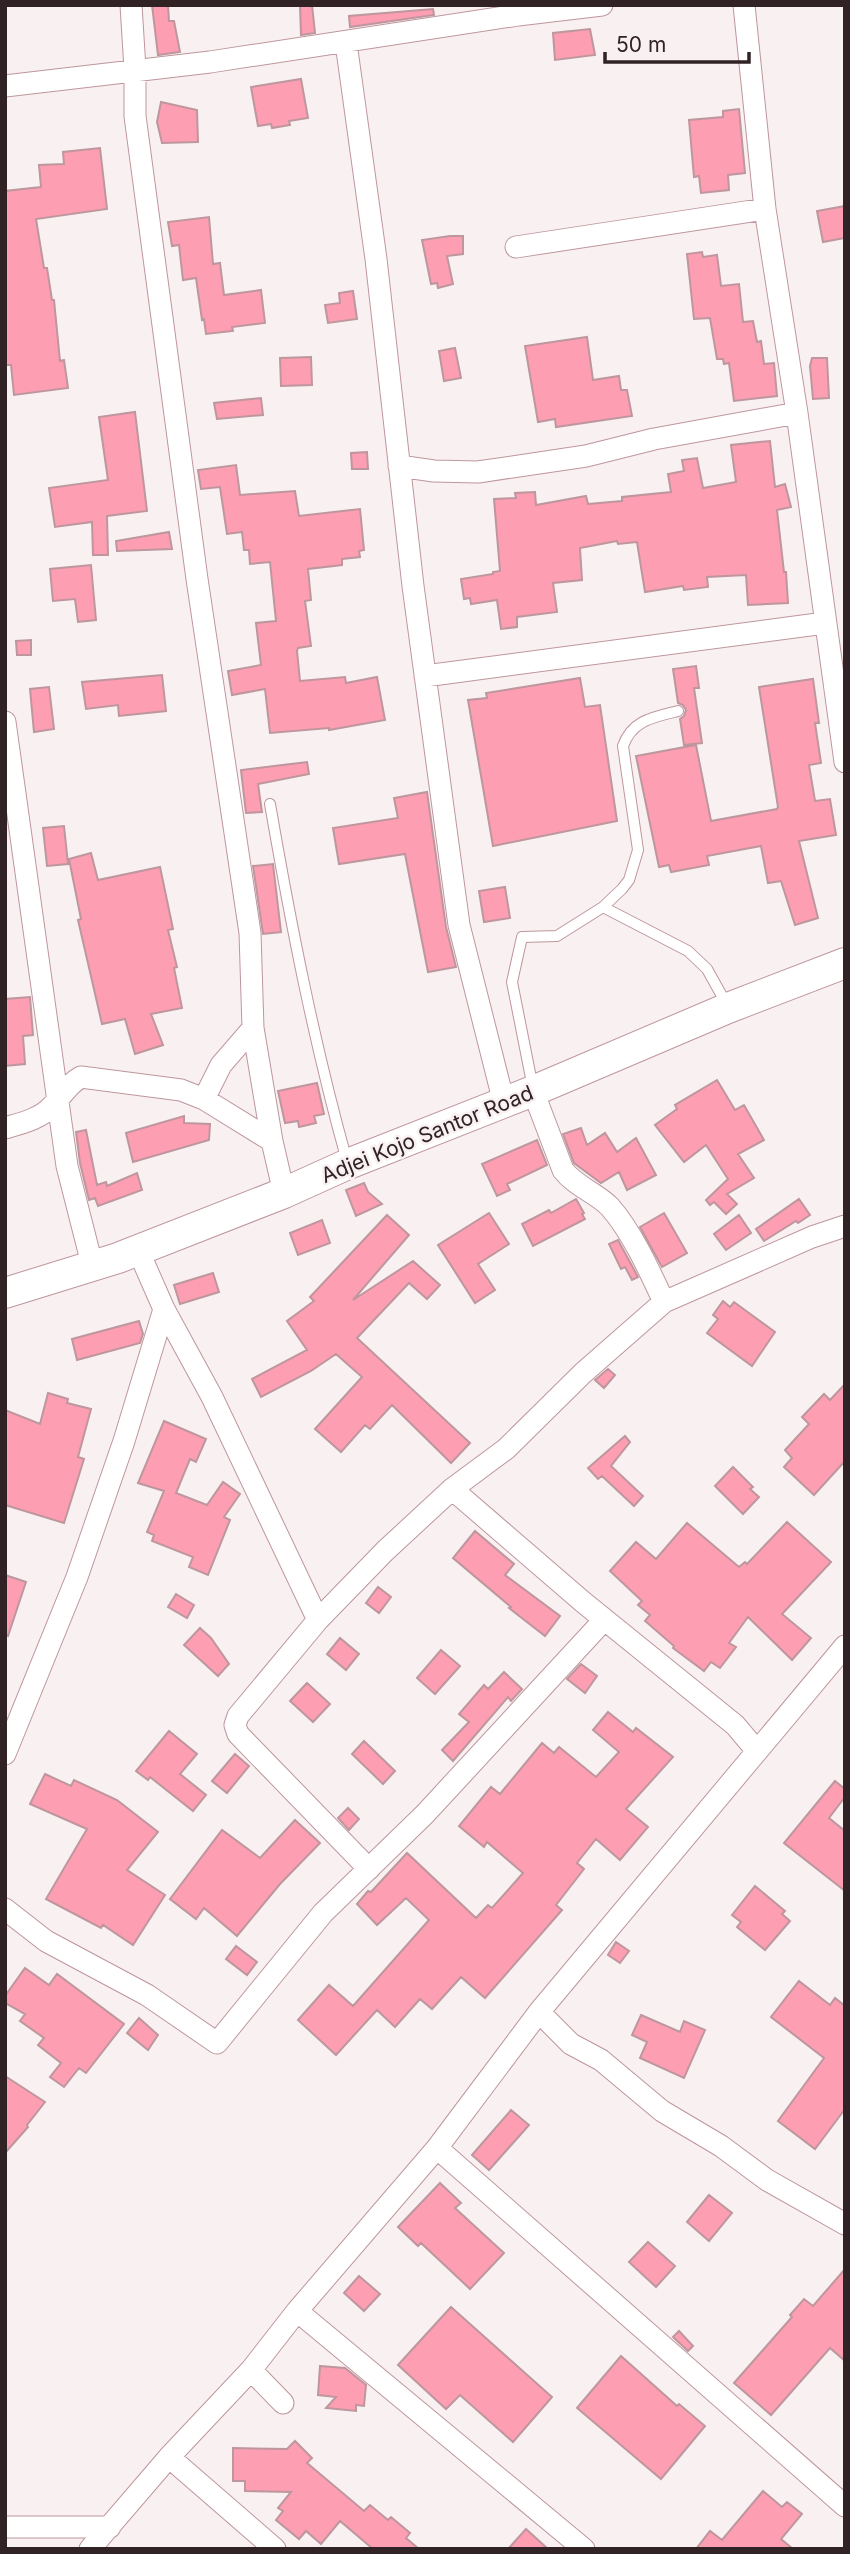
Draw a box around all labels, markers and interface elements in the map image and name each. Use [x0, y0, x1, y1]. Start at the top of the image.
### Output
scale bar [605, 21, 748, 65]
text: 50 m [616, 32, 666, 57]
street label: Adjei Kojo Santor Road [317, 1080, 537, 1188]

